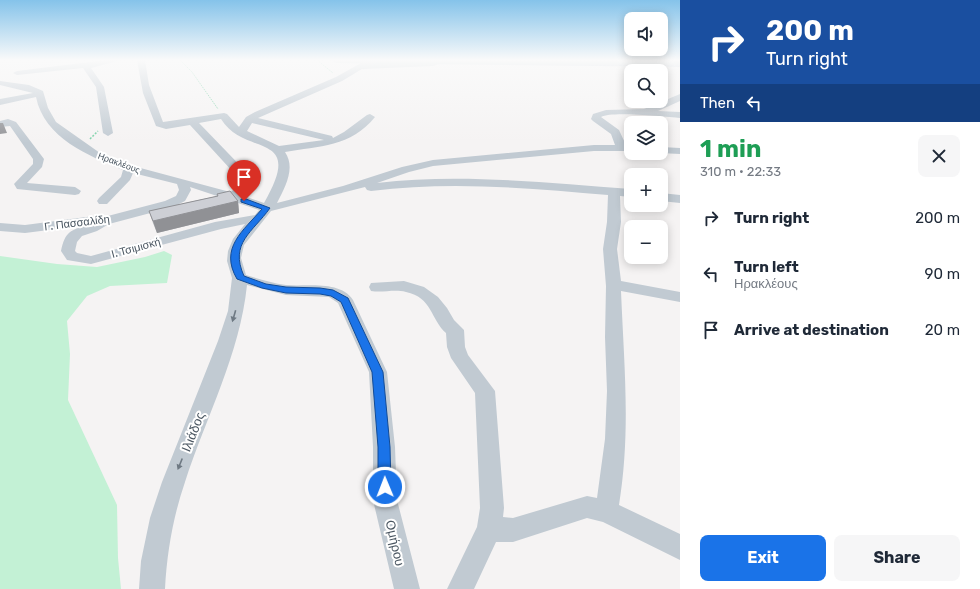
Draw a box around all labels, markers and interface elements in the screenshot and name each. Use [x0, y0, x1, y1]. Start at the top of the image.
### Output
map controls [624, 12, 668, 264]
button: sound [624, 12, 668, 56]
text: 200 m [766, 14, 854, 47]
icon: right [700, 16, 752, 68]
text: Turn right [766, 48, 848, 70]
button: search [624, 64, 668, 108]
icon: left [743, 92, 765, 114]
text: Then [700, 94, 735, 112]
button: layers [624, 116, 668, 160]
text: 1 min [700, 135, 761, 163]
button: close [918, 135, 960, 177]
street label: Ηρακλέους [97, 151, 142, 175]
pin [227, 160, 261, 201]
text: 310 m · 22:33 [700, 164, 781, 179]
icon: arrive [233, 166, 255, 188]
button: + [624, 168, 668, 212]
icon: right [700, 207, 722, 229]
text: Turn right [734, 209, 809, 227]
text: 200 m [915, 209, 960, 227]
street label: Γ. Πασσαλίδη [43, 213, 111, 233]
button: − [624, 220, 668, 264]
street label: Ι. Τσιμισκή [110, 235, 162, 261]
text: Turn left [734, 258, 799, 276]
icon: left [700, 263, 722, 285]
text: 90 m [925, 265, 960, 283]
text: Ηρακλέους [734, 276, 798, 291]
one-way arrow [231, 310, 237, 322]
icon: arrive [700, 319, 722, 341]
text: Arrive at destination [734, 321, 889, 339]
text: 20 m [925, 321, 960, 339]
street label: Ιλιάδος [178, 410, 208, 454]
one-way arrow [177, 459, 183, 470]
position arrow [364, 466, 406, 508]
street label: Ομήρου [382, 519, 408, 567]
button: Exit [700, 535, 826, 581]
button: Share [834, 535, 960, 581]

